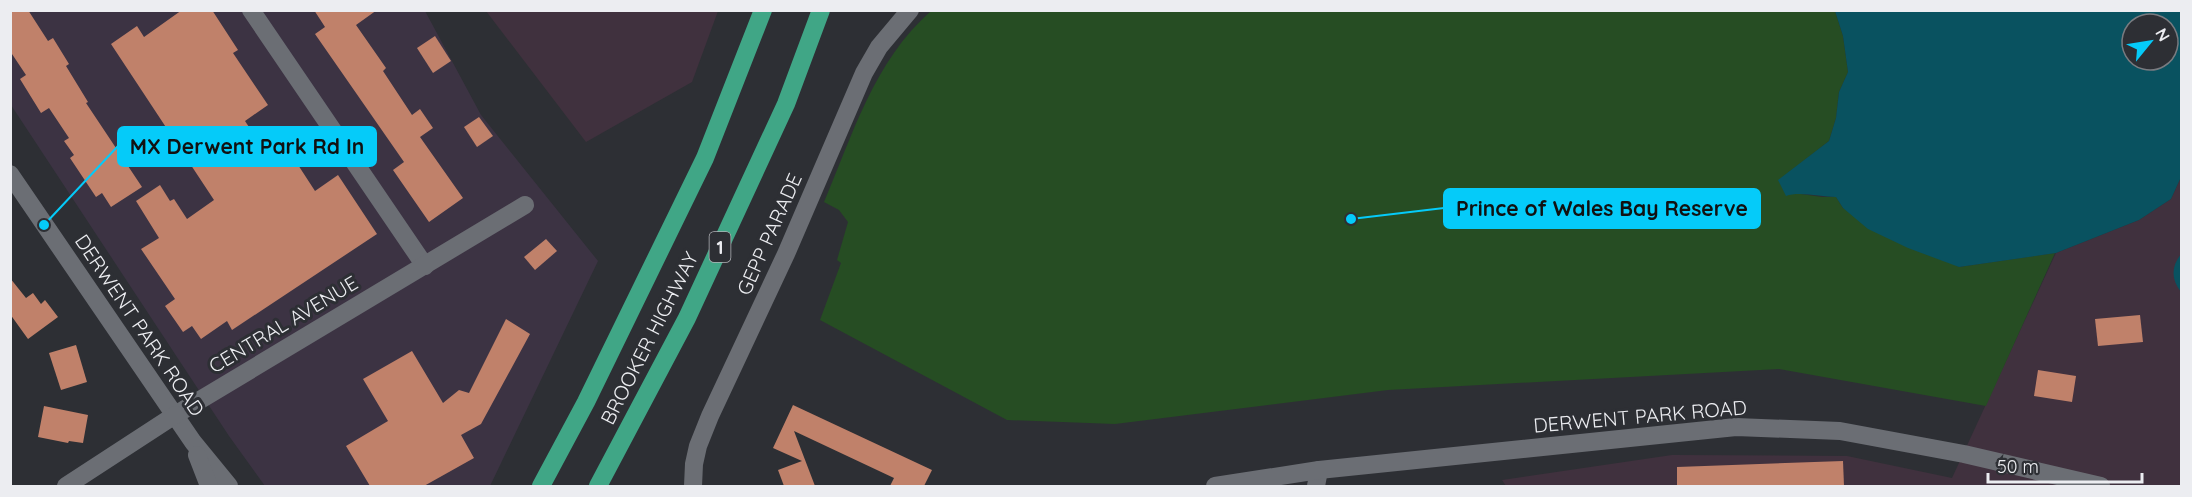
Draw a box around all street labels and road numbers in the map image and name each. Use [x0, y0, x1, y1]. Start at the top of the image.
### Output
street label: GEPP PARADE [731, 169, 807, 299]
street label: DERWENT PARK ROAD [70, 229, 210, 421]
road number: 1 [710, 232, 730, 262]
street label: BROOKER HIGHWAY [595, 247, 703, 429]
street label: CENTRAL AVENUE [204, 270, 362, 378]
street label: DERWENT PARK ROAD [1532, 394, 1748, 438]

